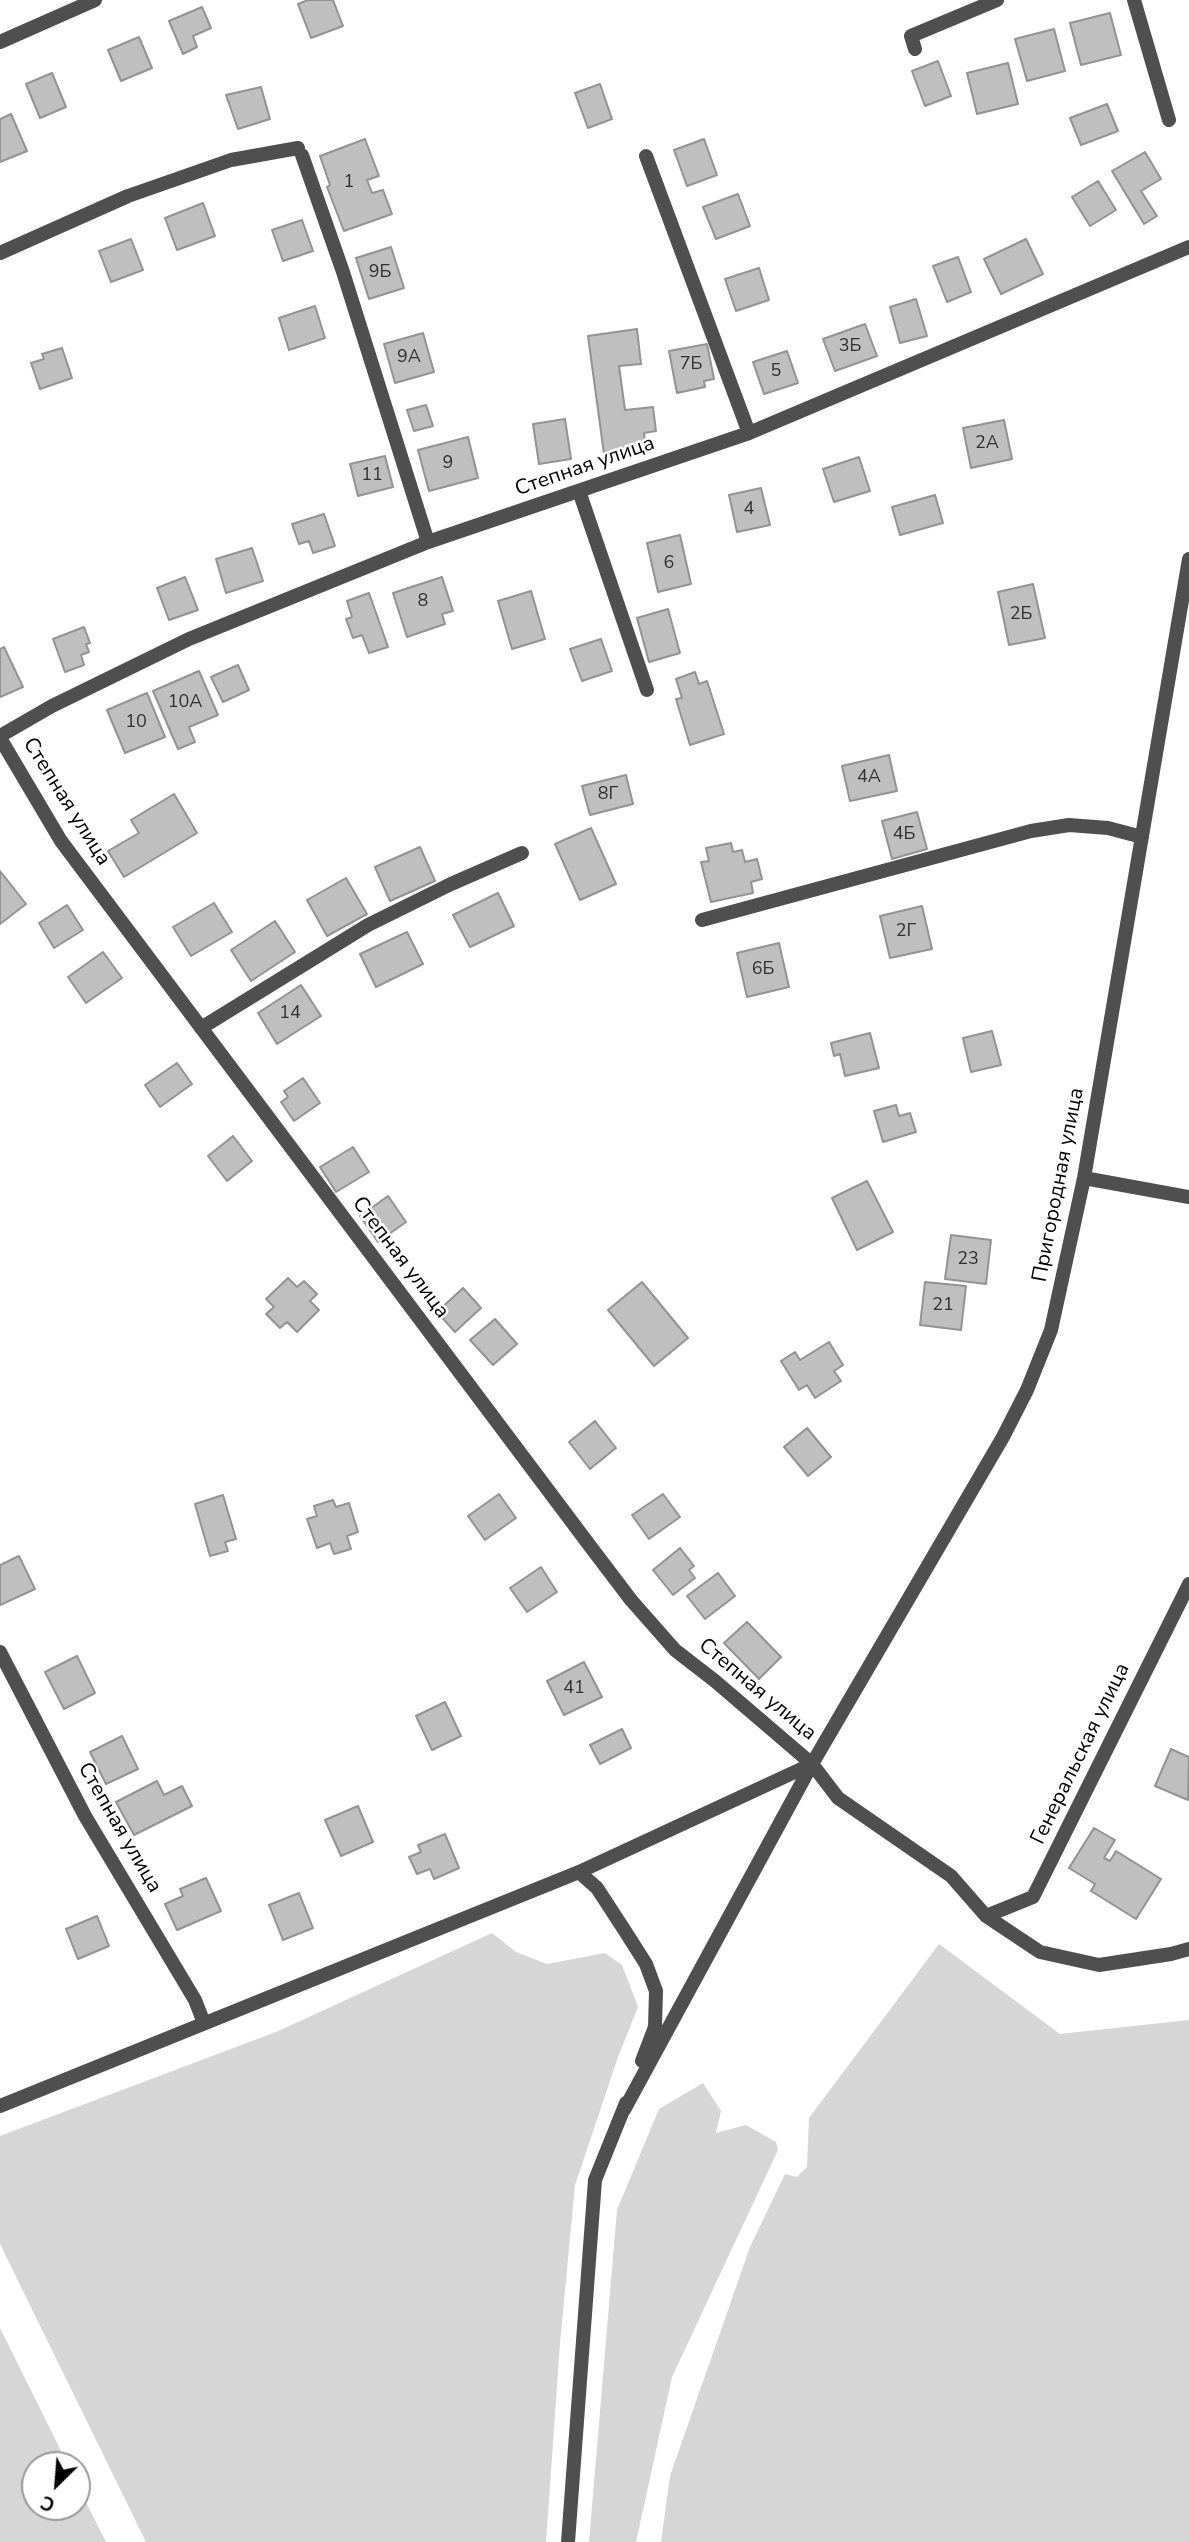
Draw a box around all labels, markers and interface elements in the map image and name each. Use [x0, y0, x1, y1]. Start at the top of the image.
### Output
house number: 1 [344, 172, 354, 194]
house number: 9Б [369, 262, 391, 284]
house number: 3Б [839, 336, 861, 358]
house number: 9А [397, 347, 421, 369]
house number: 7Б [680, 354, 702, 376]
house number: 5 [771, 361, 781, 383]
street label: Степная улица [512, 431, 658, 503]
house number: 2А [975, 433, 999, 455]
house number: 9 [443, 453, 453, 475]
house number: 11 [361, 465, 383, 487]
house number: 4 [744, 499, 754, 521]
house number: 6 [664, 553, 674, 575]
house number: 8 [418, 591, 428, 613]
house number: 2Б [1010, 604, 1032, 626]
house number: 10А [168, 692, 202, 714]
house number: 10 [125, 712, 147, 734]
street label: Степная улица [17, 733, 115, 871]
house number: 4А [857, 767, 881, 789]
house number: 8Г [598, 784, 618, 806]
house number: 4Б [893, 824, 915, 846]
house number: 2Г [896, 921, 916, 943]
house number: 6Б [752, 959, 774, 981]
house number: 14 [279, 1003, 301, 1025]
street label: Пригородная улица [1028, 1086, 1090, 1284]
street label: Степная улица [346, 1192, 454, 1324]
house number: 23 [957, 1249, 979, 1271]
house number: 21 [932, 1295, 954, 1317]
street label: Степная улица [693, 1633, 821, 1747]
street label: Генеральская улица [1026, 1659, 1136, 1849]
house number: 41 [563, 1678, 585, 1700]
street label: Степная улица [72, 1758, 166, 1898]
north arrow [21, 2451, 91, 2521]
text: С [37, 2489, 59, 2518]

